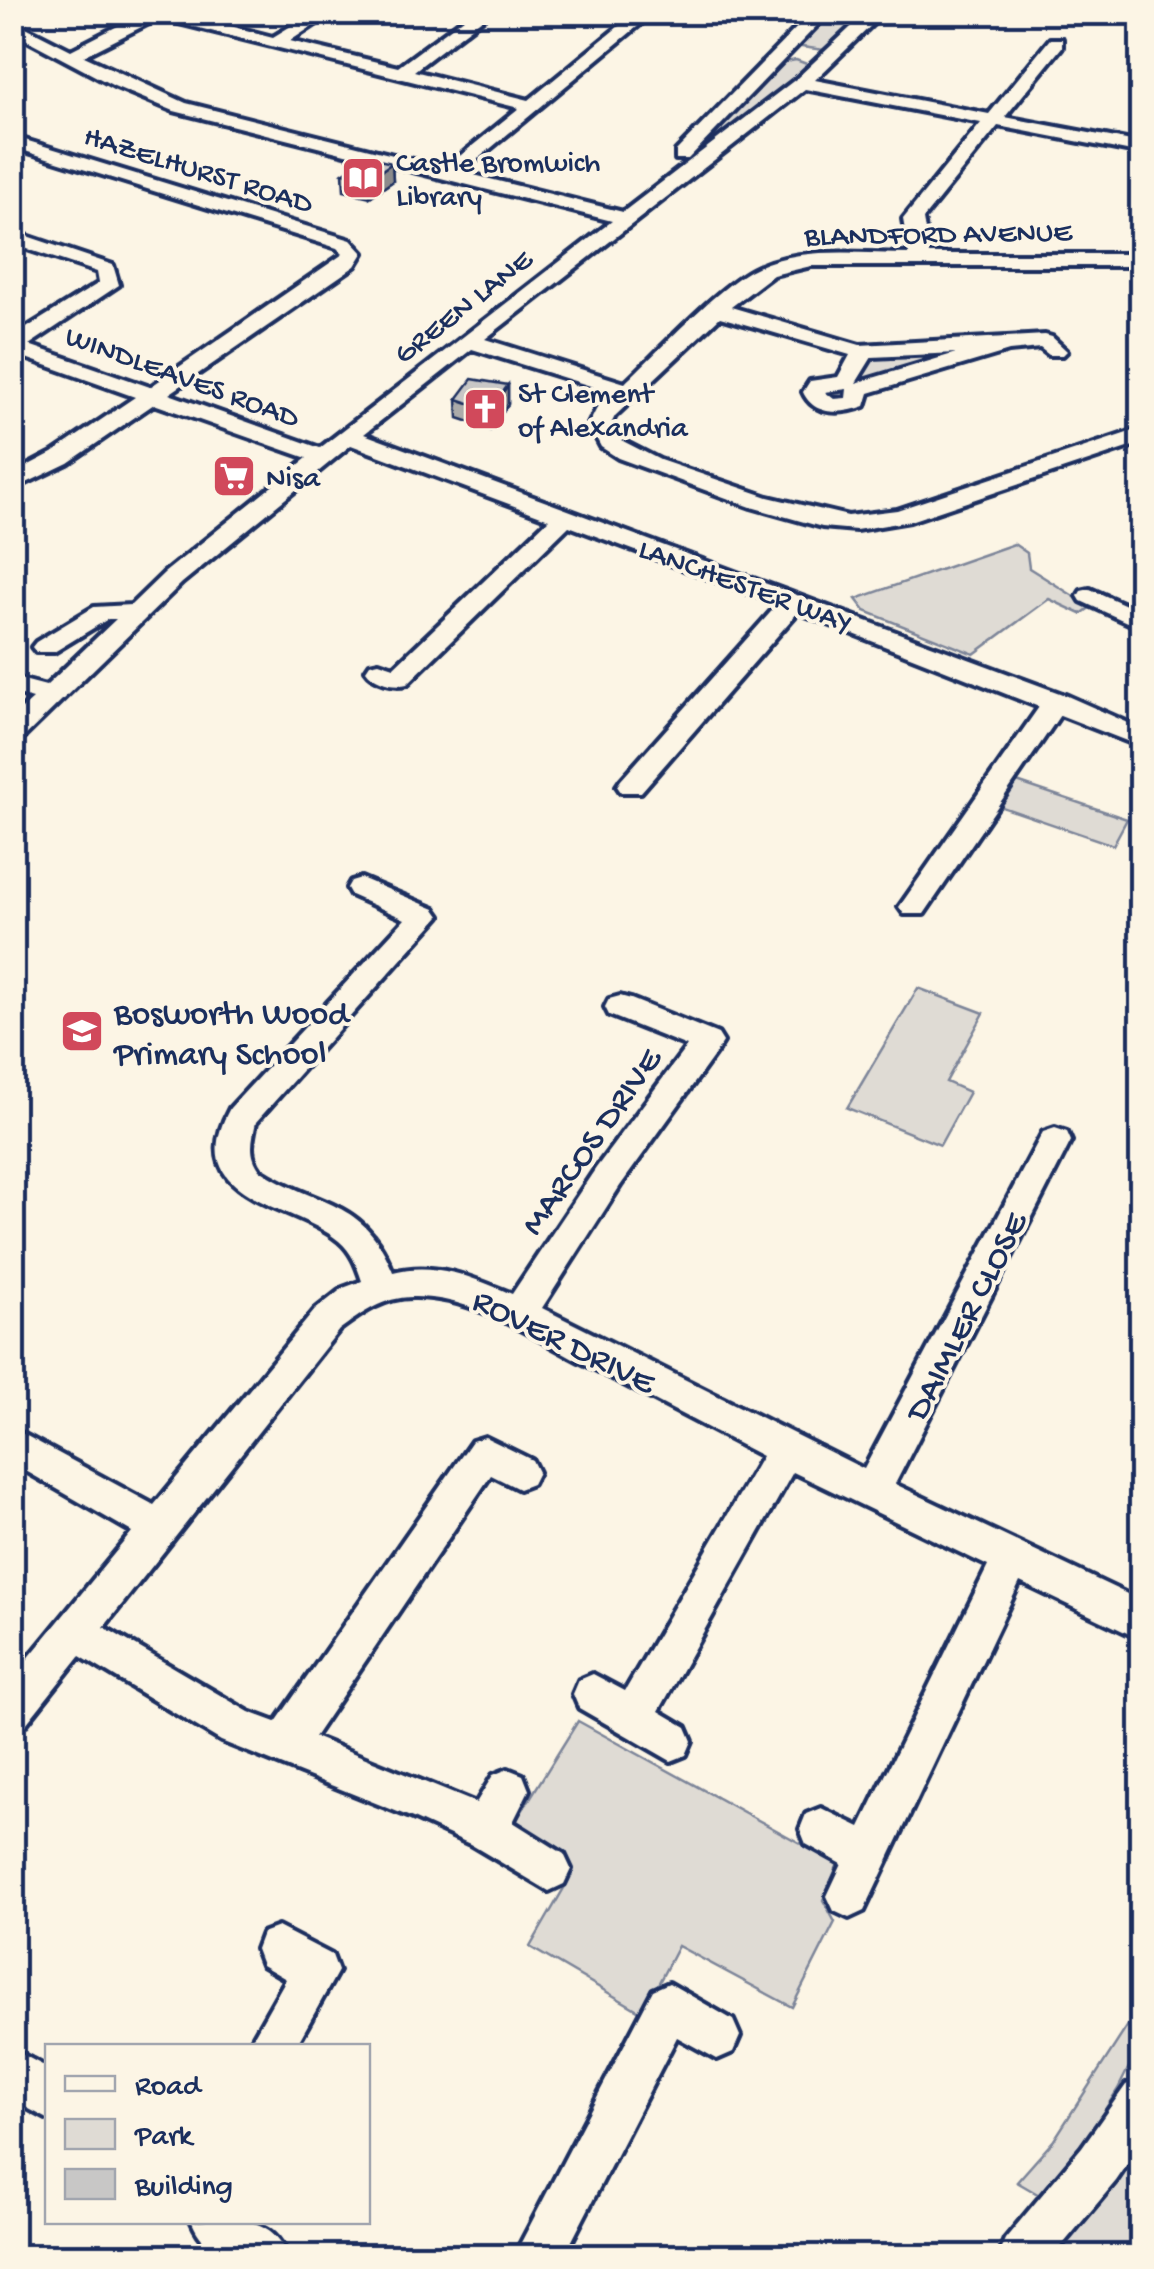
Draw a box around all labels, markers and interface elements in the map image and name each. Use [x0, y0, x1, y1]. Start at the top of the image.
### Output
street label: HAZELHURST ROAD [79, 121, 317, 224]
place label: Castle Bromwich Library [396, 148, 600, 217]
library icon: Castle Bromwich Library [340, 155, 386, 201]
street label: BLANDFORD AVENUE [803, 217, 1073, 256]
street label: GREEN LANE [389, 243, 542, 373]
street label: WINDLEAVES ROAD [60, 321, 304, 438]
place label: St Clement of Alexandria [518, 379, 689, 448]
church icon: St Clement of Alexandria [462, 386, 508, 432]
supermarket icon: Nisa [211, 453, 257, 499]
place label: Nisa [266, 463, 321, 498]
street label: LANCHESTER WAY [633, 533, 856, 643]
place label: Bosworth Wood Primary School [113, 996, 351, 1077]
school or university icon: Bosworth Wood Primary School [59, 1008, 105, 1054]
street label: MARCOS DRIVE [514, 1041, 674, 1244]
street label: DAIMLER CLOSE [898, 1205, 1040, 1430]
street label: ROVER DRIVE [465, 1282, 662, 1406]
legend [45, 2044, 370, 2224]
text: Road [135, 2071, 203, 2106]
text: Park [134, 2121, 195, 2156]
text: Building [134, 2171, 233, 2206]

